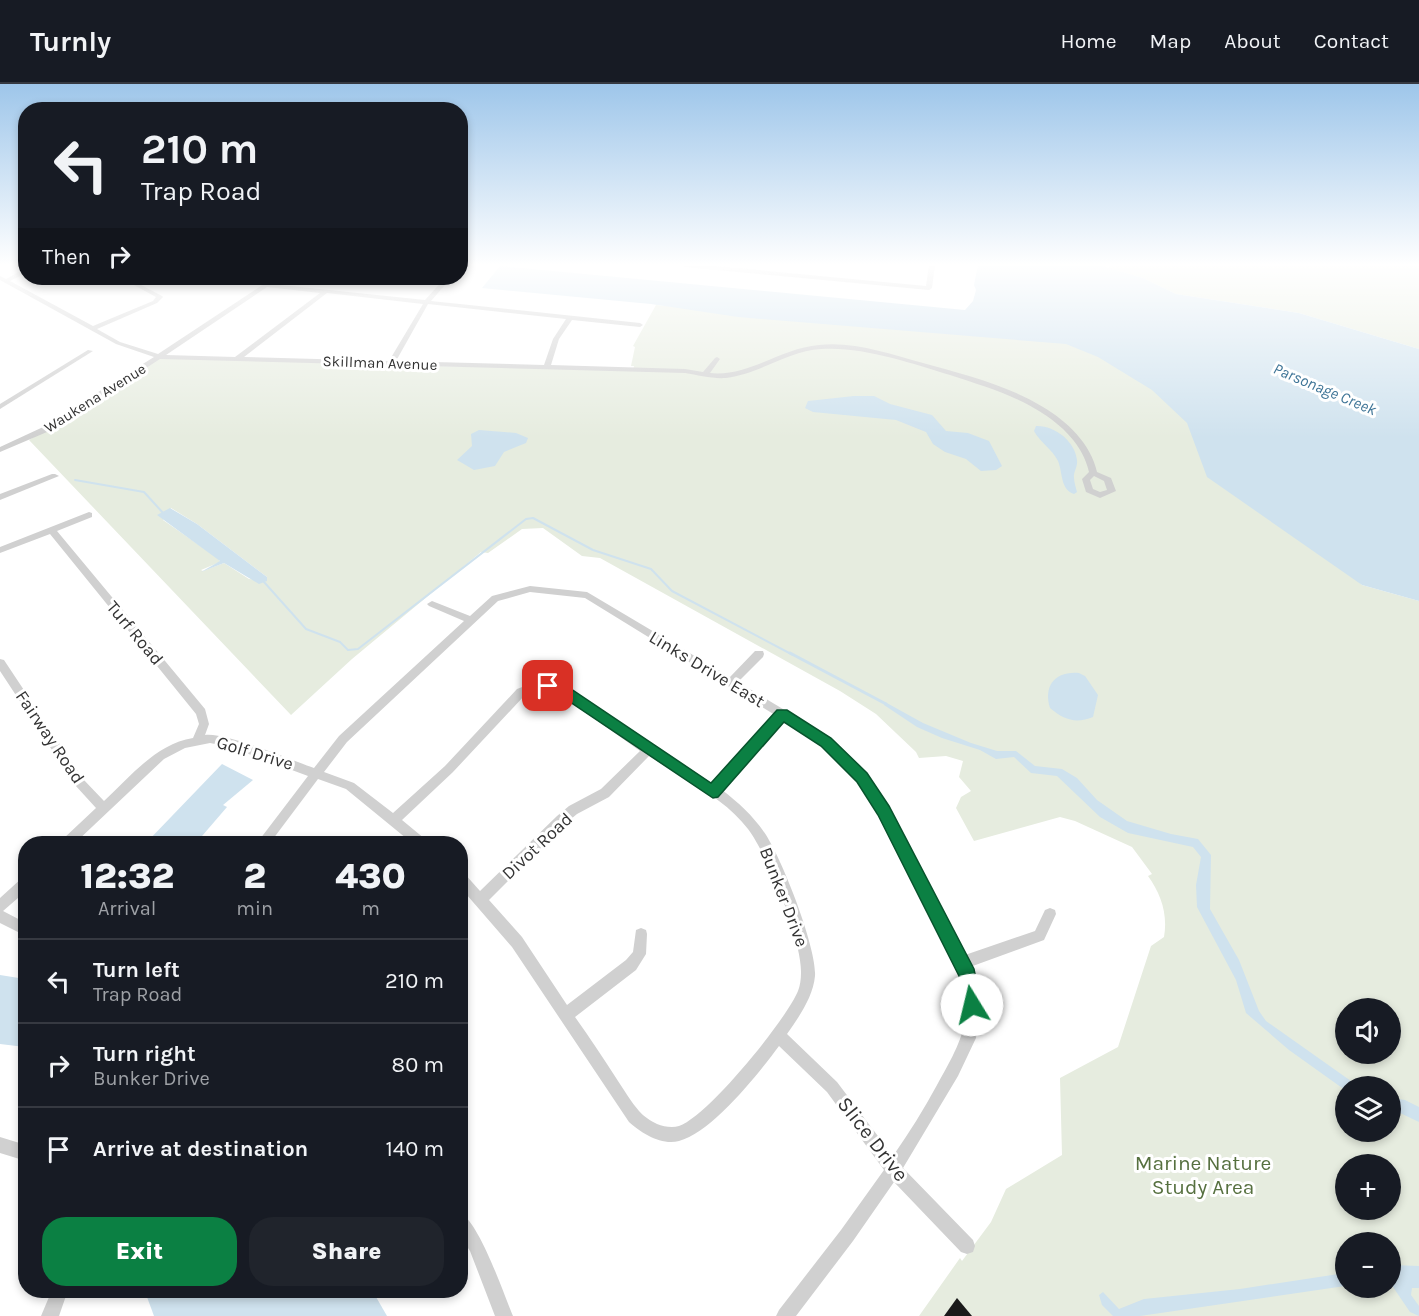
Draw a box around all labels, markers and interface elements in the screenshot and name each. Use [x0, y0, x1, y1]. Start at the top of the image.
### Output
text: Turnly [30, 25, 111, 58]
text: Home [1061, 29, 1117, 53]
text: Map [1150, 29, 1191, 53]
text: About [1224, 29, 1281, 53]
text: Contact [1314, 29, 1389, 53]
text: 210 m [141, 124, 258, 174]
icon: left [42, 126, 120, 204]
text: Trap Road [141, 175, 262, 207]
icon: right [103, 240, 136, 273]
text: Then [42, 244, 91, 270]
street label: Skillman Avenue [322, 352, 438, 374]
street label: Waukena Avenue [41, 359, 149, 437]
water label: Parsonage Creek [1271, 359, 1380, 420]
street label: Turf Road [102, 596, 168, 670]
street label: Links Drive East [645, 626, 769, 712]
pin [522, 660, 573, 711]
icon: arrive [531, 669, 564, 702]
street label: Fairway Road [11, 686, 89, 788]
street label: Golf Drive [214, 731, 296, 775]
street label: Divot Road [497, 808, 577, 884]
street label: Bunker Drive [755, 844, 813, 950]
text: 12:32 [80, 855, 174, 897]
text: 2 [243, 855, 266, 897]
text: 430 [335, 855, 406, 897]
text: Arrival [98, 897, 156, 920]
text: min [236, 897, 273, 920]
text: m [361, 897, 380, 920]
text: Turn left [93, 957, 180, 983]
icon: left [42, 965, 75, 998]
text: 210 m [385, 968, 444, 994]
position arrow [940, 973, 1004, 1037]
text: Trap Road [93, 983, 182, 1006]
map controls [1335, 998, 1401, 1298]
button: sound [1335, 998, 1401, 1064]
text: Turn right [93, 1041, 196, 1067]
icon: right [42, 1049, 75, 1082]
text: 80 m [392, 1052, 444, 1078]
text: Bunker Drive [93, 1067, 210, 1090]
button: layers [1335, 1076, 1401, 1142]
street label: Slice Drive [833, 1092, 913, 1186]
icon: arrive [42, 1133, 75, 1166]
text: Arrive at destination [93, 1136, 308, 1162]
text: 140 m [386, 1136, 444, 1162]
park label: Marine Nature Study Area [1135, 1151, 1271, 1199]
button: + [1335, 1154, 1401, 1220]
button: Exit [42, 1217, 237, 1286]
button: Share [249, 1217, 444, 1286]
button: − [1335, 1232, 1401, 1298]

